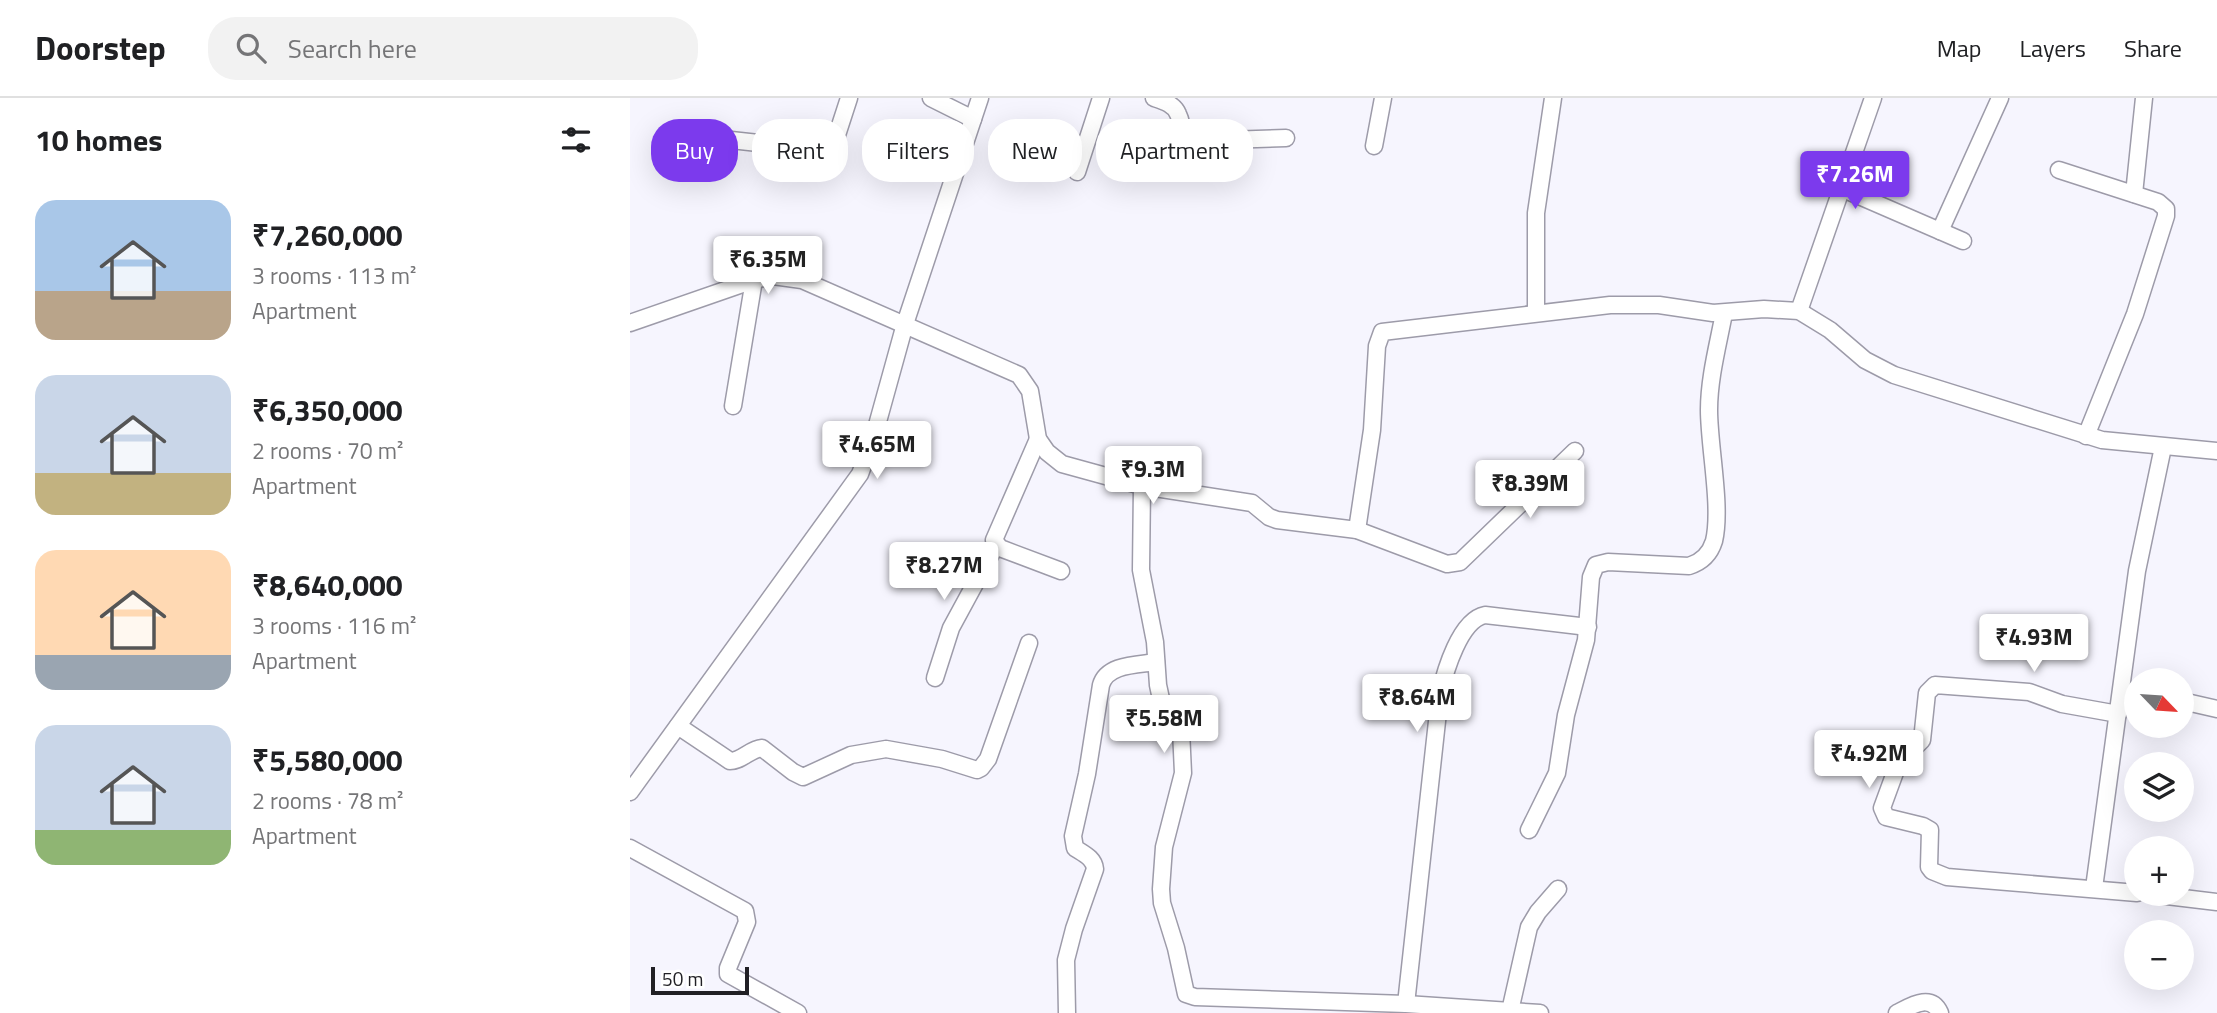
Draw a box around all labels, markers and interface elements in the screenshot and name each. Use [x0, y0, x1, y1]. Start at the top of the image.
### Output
search box [208, 17, 698, 80]
text: Doorstep [35, 23, 166, 73]
icon: search [232, 29, 270, 67]
text: Search here [288, 29, 417, 68]
text: Map [1937, 30, 1982, 66]
text: Layers [2020, 30, 2086, 66]
text: Share [2124, 30, 2182, 66]
text: 10 homes [35, 117, 162, 163]
chip: Buy [651, 119, 738, 182]
chip: Rent [752, 119, 848, 182]
chip: Filters [862, 119, 974, 182]
chip: New [988, 119, 1082, 182]
chip: Apartment [1096, 119, 1253, 182]
icon: filters [557, 121, 595, 159]
pin: ₹7.26M [1798, 152, 1912, 211]
text: ₹7.26M [1816, 156, 1894, 191]
text: ₹7,260,000 [252, 212, 403, 258]
icon: home [91, 228, 175, 312]
pin: ₹6.35M [711, 236, 825, 296]
text: ₹6.35M [729, 241, 807, 276]
text: 3 rooms · 113 m² [252, 258, 416, 293]
text: Apartment [252, 293, 357, 328]
text: ₹6,350,000 [252, 387, 403, 433]
icon: home [91, 403, 175, 487]
pin: ₹4.65M [820, 422, 934, 481]
text: ₹4.65M [838, 426, 916, 461]
text: 2 rooms · 70 m² [252, 433, 403, 468]
pin: ₹9.3M [1104, 446, 1202, 506]
text: ₹9.3M [1121, 451, 1185, 486]
pin: ₹8.39M [1473, 460, 1587, 520]
text: ₹8.39M [1491, 465, 1569, 500]
text: Apartment [252, 468, 357, 503]
pin: ₹8.27M [887, 542, 1001, 602]
text: ₹8.27M [905, 547, 983, 582]
text: ₹8,640,000 [252, 562, 403, 608]
icon: home [91, 578, 175, 662]
text: 3 rooms · 116 m² [252, 608, 416, 643]
pin: ₹4.93M [1977, 614, 2091, 674]
text: ₹4.93M [1995, 619, 2073, 654]
text: Apartment [252, 643, 357, 678]
north arrow [2124, 668, 2194, 738]
map controls [2124, 668, 2194, 990]
pin: ₹8.64M [1360, 674, 1474, 734]
text: ₹8.64M [1378, 679, 1456, 714]
pin: ₹5.58M [1107, 696, 1221, 755]
text: ₹5.58M [1125, 700, 1203, 735]
pin: ₹4.92M [1812, 730, 1926, 790]
text: ₹4.92M [1830, 735, 1908, 770]
text: ₹5,580,000 [252, 737, 403, 783]
button: layers [2124, 752, 2194, 822]
icon: home [91, 753, 175, 837]
text: 2 rooms · 78 m² [252, 783, 403, 818]
text: Apartment [252, 818, 357, 853]
button: + [2124, 836, 2194, 906]
button: − [2124, 920, 2194, 990]
scale bar [651, 964, 749, 996]
text: 50 m [662, 964, 703, 993]

